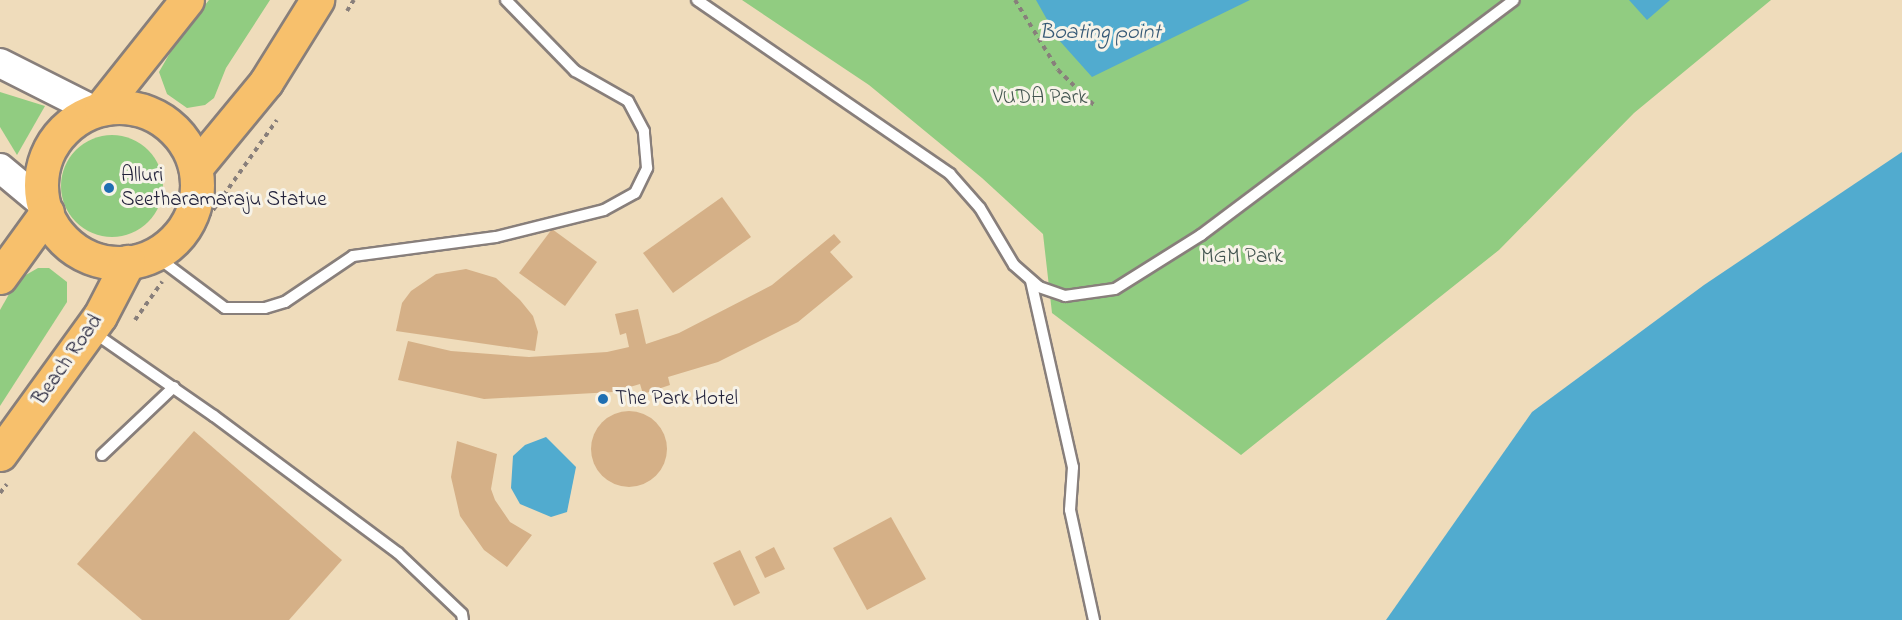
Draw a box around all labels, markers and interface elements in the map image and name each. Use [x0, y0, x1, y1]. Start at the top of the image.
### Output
water label: Boating point [1039, 21, 1161, 47]
park label: VUDA Park [993, 85, 1087, 111]
place label: Alluri Seetharamaraju Statue [121, 163, 327, 213]
marker: Alluri Seetharamaraju Statue [102, 181, 116, 195]
park label: MGM Park [1201, 244, 1283, 270]
street label: Beach Road [28, 310, 108, 410]
place label: The Park Hotel [615, 386, 738, 412]
marker: The Park Hotel [596, 392, 610, 406]

